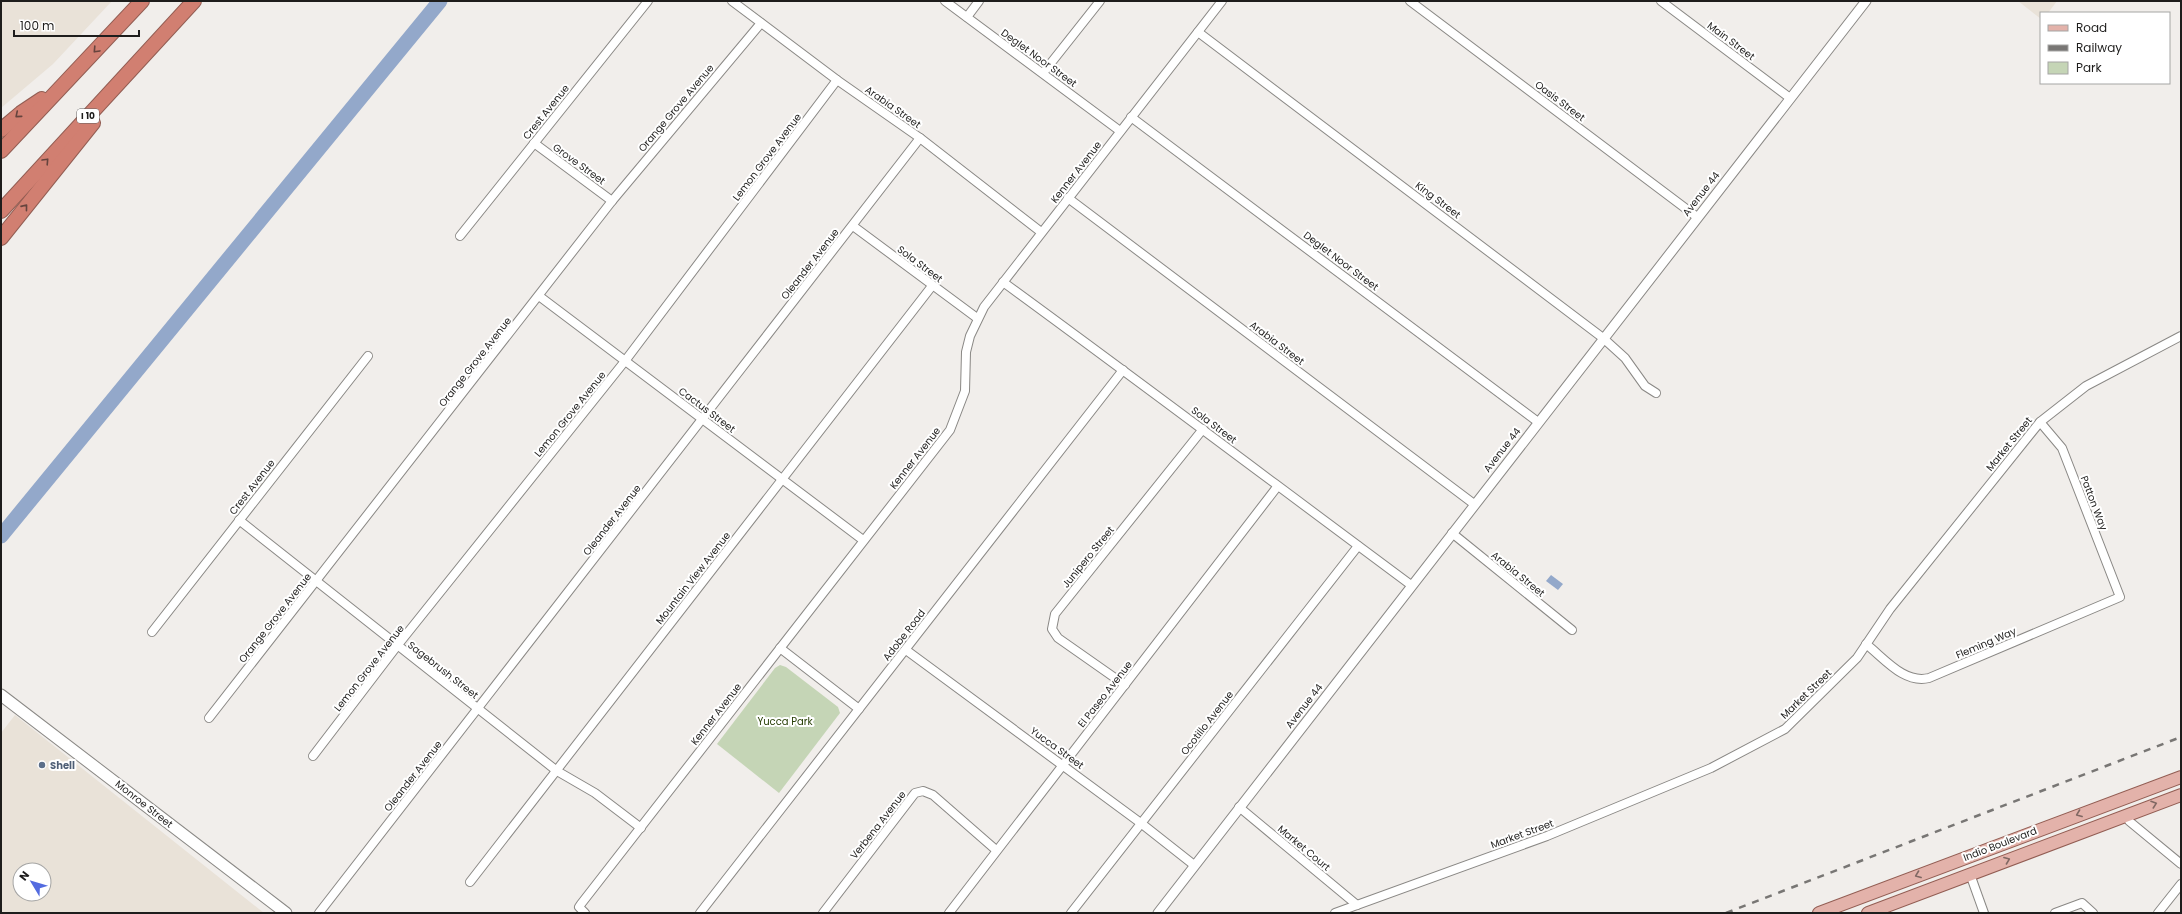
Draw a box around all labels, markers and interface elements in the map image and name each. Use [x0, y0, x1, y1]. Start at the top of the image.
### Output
scale bar [14, 12, 139, 38]
legend [2040, 12, 2170, 84]
text: 100 m [20, 17, 54, 34]
street label: Main Street [1704, 18, 1758, 64]
text: Road [2076, 19, 2107, 36]
street label: Deglet Noor Street [998, 25, 1080, 91]
text: Railway [2076, 39, 2122, 56]
one-way arrow [93, 45, 100, 53]
text: Park [2076, 59, 2103, 76]
street label: Orange Grove Avenue [635, 61, 717, 155]
street label: Oasis Street [1532, 77, 1589, 125]
street label: Crest Avenue [519, 81, 573, 143]
street label: Arabia Street [862, 82, 924, 132]
road number: I 10 [77, 109, 99, 123]
street label: Lemon Grove Avenue [729, 110, 805, 204]
one-way arrow [16, 111, 23, 118]
street label: Kenner Avenue [1047, 138, 1105, 206]
street label: Grove Street [550, 140, 609, 188]
one-way arrow [42, 159, 49, 166]
street label: Avenue 44 [1679, 169, 1723, 219]
street label: King Street [1412, 178, 1464, 222]
one-way arrow [21, 205, 28, 212]
street label: Oleander Avenue [777, 225, 843, 303]
street label: Deglet Noor Street [1300, 228, 1382, 294]
street label: Sola Street [894, 242, 946, 286]
street label: Orange Grove Avenue [435, 314, 515, 410]
street label: Arabia Street [1246, 317, 1308, 369]
street label: Lemon Grove Avenue [531, 368, 609, 460]
street label: Cactus Street [675, 384, 739, 437]
street label: Sola Street [1188, 403, 1240, 447]
street label: Market Street [1982, 413, 2036, 474]
street label: Kenner Avenue [886, 424, 944, 492]
street label: Avenue 44 [1480, 425, 1524, 475]
street label: Crest Avenue [226, 456, 278, 518]
street label: Patton Way [2077, 473, 2111, 533]
street label: Oleander Avenue [579, 481, 645, 559]
street label: Junipero Street [1058, 523, 1118, 591]
street label: Mountain View Avenue [652, 529, 734, 627]
street label: Arabia Street [1488, 548, 1548, 601]
street label: Orange Grove Avenue [235, 570, 315, 666]
street label: Adobe Road [879, 606, 929, 664]
street label: Lemon Grove Avenue [330, 622, 408, 714]
street label: Fleming Way [1953, 623, 2019, 662]
street label: Sagebrush Street [404, 638, 482, 703]
street label: El Paseo Avenue [1074, 658, 1136, 730]
street label: Market Street [1777, 665, 1835, 722]
street label: Kenner Avenue [687, 680, 745, 748]
street label: Avenue 44 [1282, 681, 1326, 731]
street label: Ocotillo Avenue [1177, 688, 1237, 758]
park label: Yucca Park [757, 714, 813, 729]
street label: Yucca Street [1027, 723, 1087, 773]
street label: Oleander Avenue [380, 737, 446, 815]
place label: Shell [50, 758, 75, 773]
marker: Shell [37, 760, 47, 770]
street label: Monroe Street [112, 777, 176, 832]
street label: Verbena Avenue [847, 788, 909, 862]
one-way arrow [2150, 801, 2157, 809]
one-way arrow [2075, 810, 2082, 818]
street label: Market Street [1488, 816, 1556, 852]
street label: Market Court [1274, 821, 1334, 875]
street label: Indio Boulevard [1961, 823, 2039, 865]
one-way arrow [2003, 856, 2010, 864]
north arrow [12, 862, 52, 902]
text: N [15, 868, 33, 884]
one-way arrow [1914, 871, 1921, 879]

